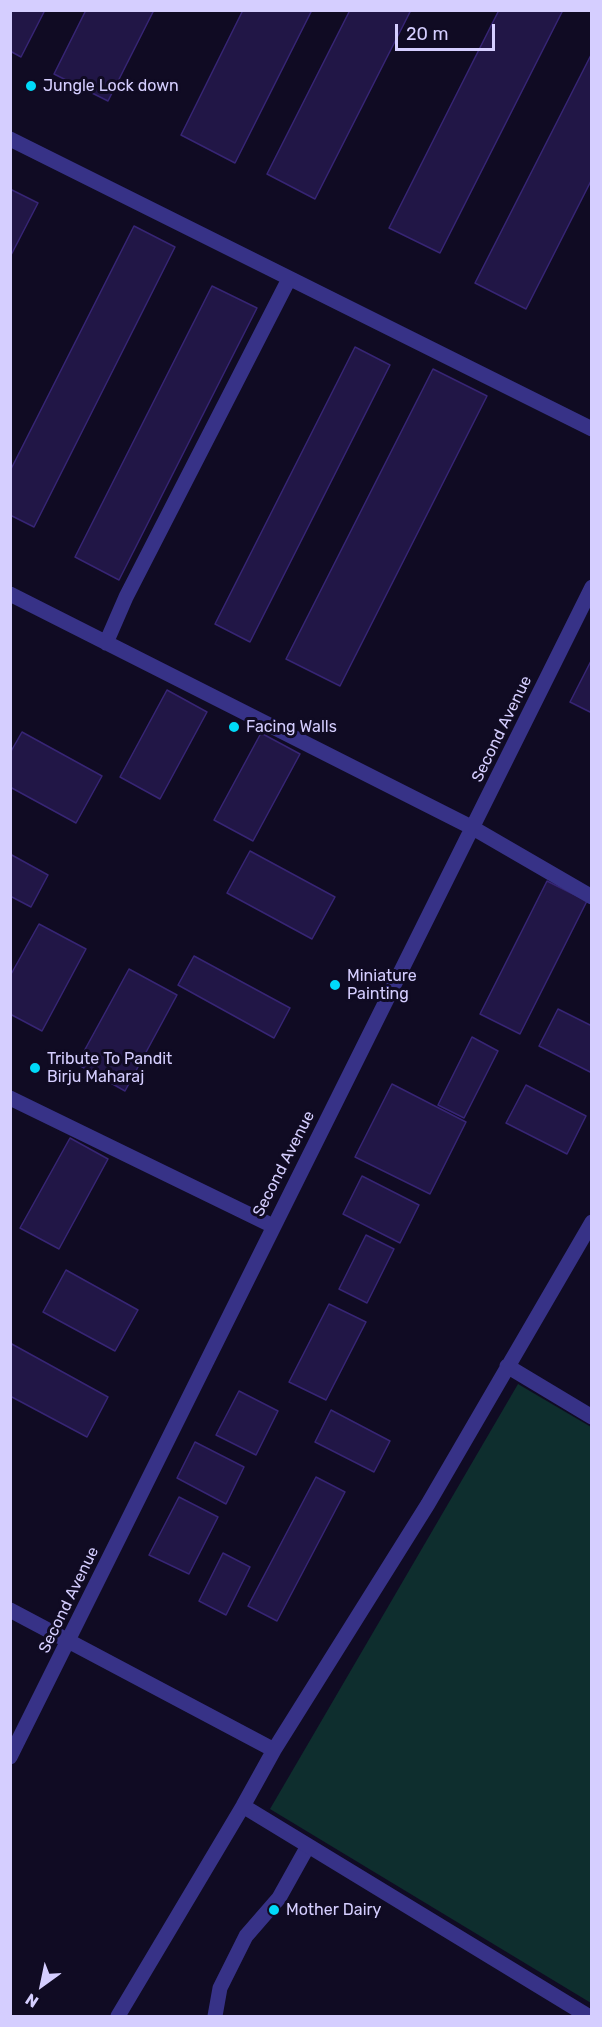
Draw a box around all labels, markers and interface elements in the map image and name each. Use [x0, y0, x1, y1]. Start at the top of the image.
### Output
scale bar [398, 12, 498, 50]
text: 20 m [406, 23, 448, 45]
place label: Jungle Lock down [43, 76, 179, 96]
marker: Jungle Lock down [24, 79, 38, 93]
street label: Second Avenue [468, 673, 536, 785]
place label: Facing Walls [246, 717, 337, 737]
marker: Facing Walls [227, 720, 241, 734]
place label: Miniature Painting [347, 966, 417, 1004]
marker: Miniature Painting [328, 978, 342, 992]
place label: Tribute To Pandit Birju Maharaj [47, 1049, 172, 1087]
marker: Tribute To Pandit Birju Maharaj [28, 1061, 42, 1075]
street label: Second Avenue [249, 1108, 319, 1220]
street label: Second Avenue [35, 1544, 103, 1656]
place label: Mother Dairy [286, 1900, 381, 1920]
marker: Mother Dairy [267, 1903, 281, 1917]
north arrow [12, 1955, 72, 2015]
text: N [22, 1989, 42, 2012]

